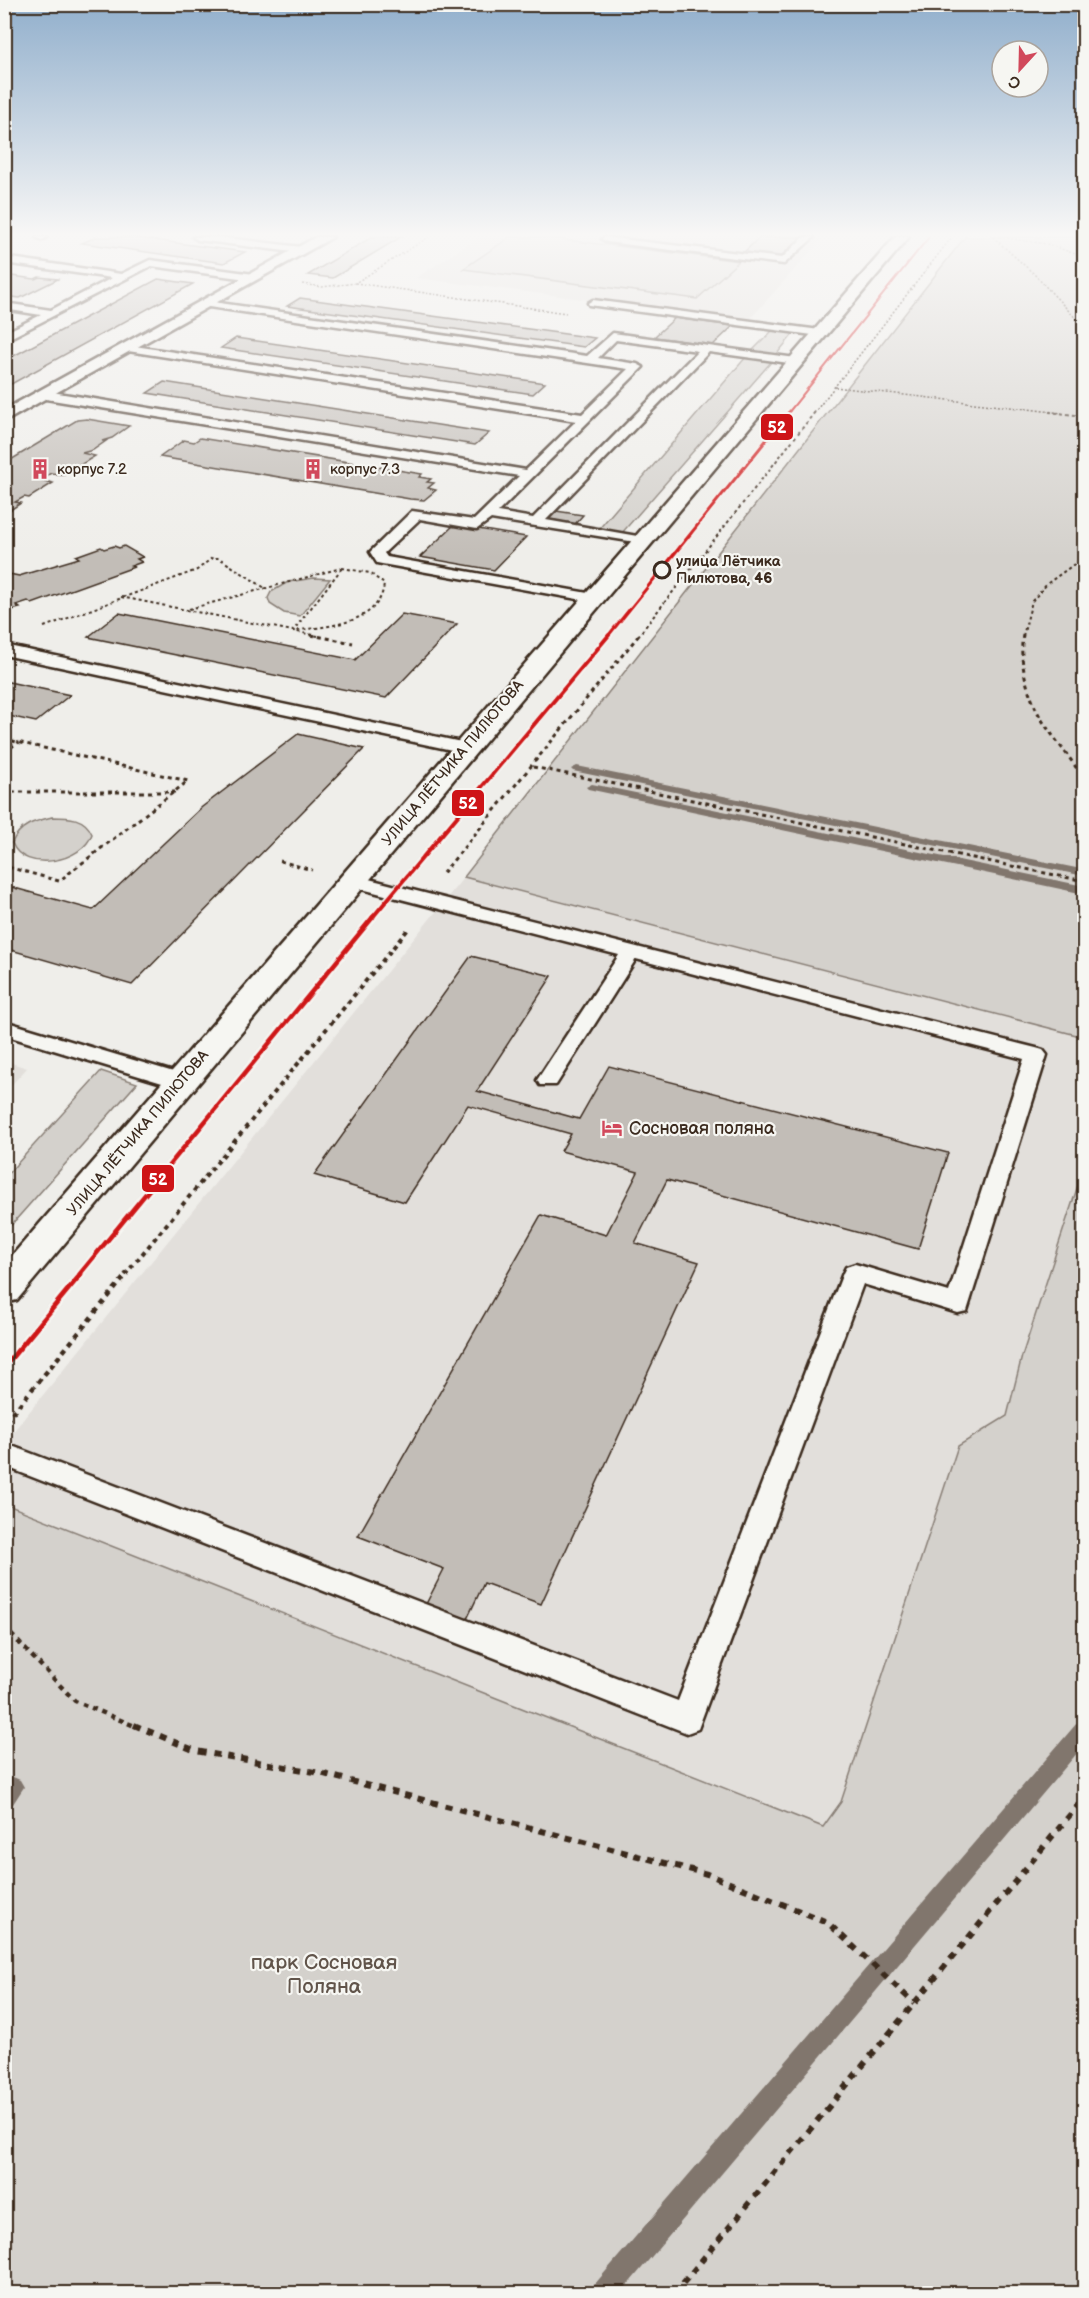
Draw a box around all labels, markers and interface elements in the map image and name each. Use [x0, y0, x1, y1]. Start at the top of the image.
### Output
north arrow [990, 39, 1050, 99]
text: С [1006, 71, 1024, 92]
line badge: 52 [760, 413, 794, 441]
text: 52 [768, 419, 787, 438]
building icon: корпус 7.2 [28, 457, 52, 481]
building icon: корпус 7.3 [301, 457, 325, 481]
place label: корпус 7.2 [57, 460, 127, 479]
place label: корпус 7.3 [330, 460, 400, 479]
place label: улица Лётчика Пилютова, 46 [676, 552, 781, 588]
marker: улица Лётчика Пилютова, 46 [653, 561, 671, 579]
street label: УЛИЦА ЛЁТЧИКА ПИЛЮТОВА [378, 676, 528, 850]
line badge: 52 [451, 789, 485, 817]
text: 52 [459, 795, 478, 814]
street label: УЛИЦА ЛЁТЧИКА ПИЛЮТОВА [63, 1046, 213, 1220]
hotel icon: Сосновая поляна [600, 1116, 624, 1140]
place label: Сосновая поляна [629, 1118, 775, 1139]
line badge: 52 [141, 1164, 175, 1193]
text: 52 [149, 1171, 168, 1190]
park label: парк Сосновая Поляна [251, 1950, 397, 1999]

